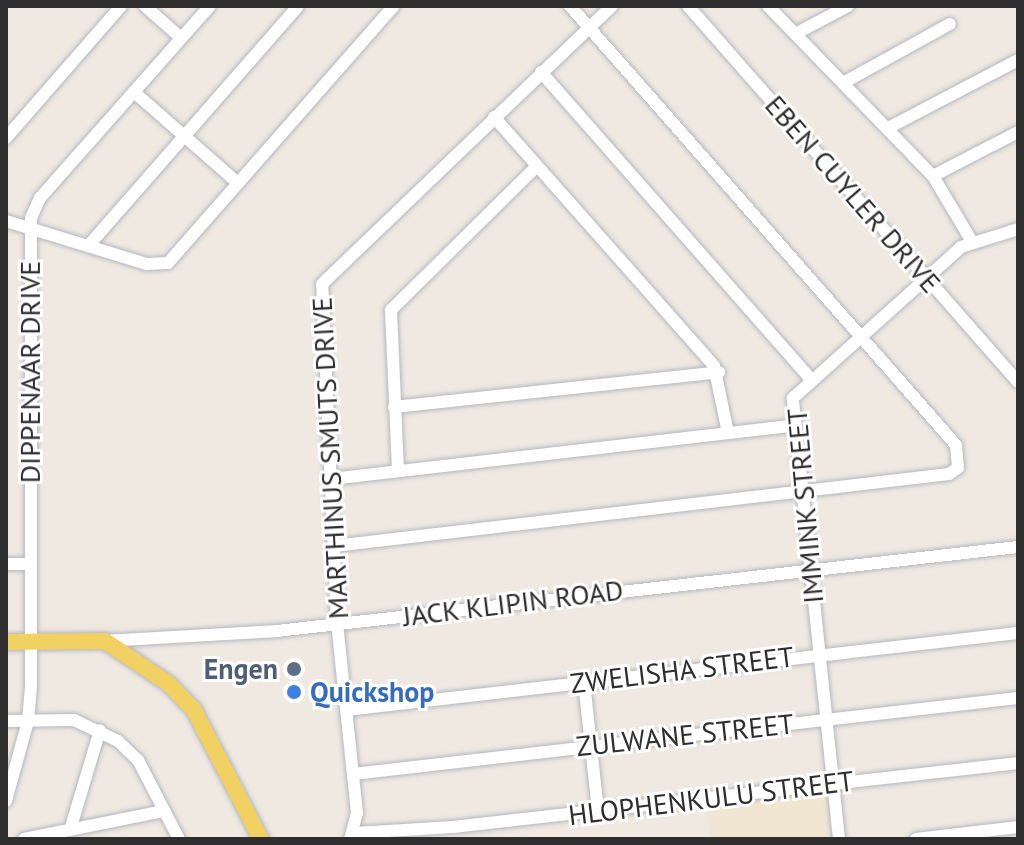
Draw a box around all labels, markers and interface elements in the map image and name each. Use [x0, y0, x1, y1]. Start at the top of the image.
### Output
street label: EBEN CUYLER DRIVE [758, 89, 948, 299]
street label: DIPPENAAR DRIVE [13, 261, 47, 483]
street label: MARTHINUS SMUTS DRIVE [305, 296, 355, 620]
street label: IMMINK STREET [780, 407, 830, 605]
street label: JACK KLIPIN ROAD [400, 573, 626, 633]
street label: ZWELISHA STREET [568, 640, 796, 700]
place label: Engen [204, 652, 278, 686]
marker: Engen [285, 660, 303, 678]
place label: Quickshop [310, 675, 434, 709]
marker: Quickshop [285, 683, 303, 701]
street label: ZULWANE STREET [575, 707, 795, 763]
street label: HLOPHENKULU STREET [566, 764, 856, 832]

